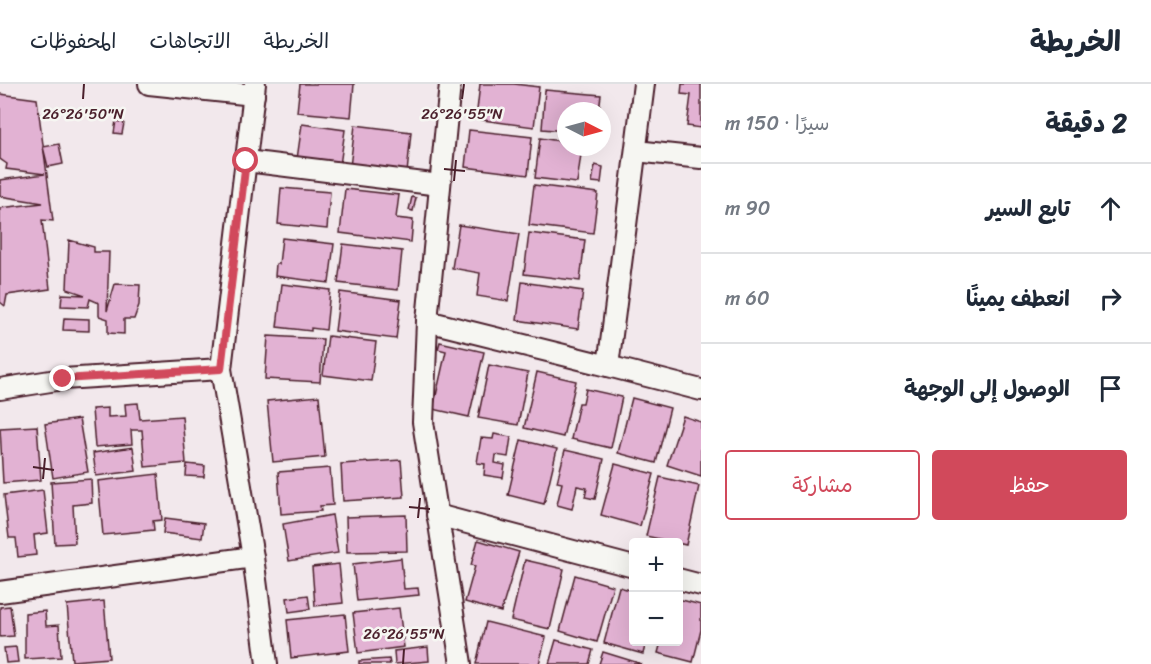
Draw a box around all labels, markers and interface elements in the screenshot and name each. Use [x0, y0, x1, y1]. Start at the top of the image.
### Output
text: الخريطة [1030, 17, 1121, 66]
text: المحفوظات [30, 22, 116, 60]
text: الاتجاهات [149, 22, 231, 60]
text: الخريطة [264, 22, 329, 60]
text: 2 دقيقة [1045, 100, 1127, 146]
text: 26°26'50"N [42, 101, 124, 127]
text: 26°26'55"N [421, 101, 503, 127]
north arrow [557, 102, 611, 156]
text: سيرًا · 150 m [725, 106, 830, 141]
route start [232, 147, 258, 173]
text: تابع السير [986, 189, 1070, 228]
text: 90 m [725, 191, 771, 226]
icon: ahead [1094, 192, 1127, 225]
text: انعطف يمينًا [966, 279, 1070, 318]
text: 60 m [725, 281, 770, 316]
icon: right [1094, 282, 1127, 315]
route end [49, 365, 75, 391]
text: الوصول إلى الوجهة [904, 369, 1070, 408]
icon: arrive [1094, 372, 1127, 405]
button: مشاركة [725, 450, 920, 520]
button: حفظ [932, 450, 1127, 520]
map controls [629, 538, 683, 646]
button: + [629, 538, 683, 592]
button: − [629, 592, 683, 646]
text: 26°26'55"N [363, 621, 445, 647]

